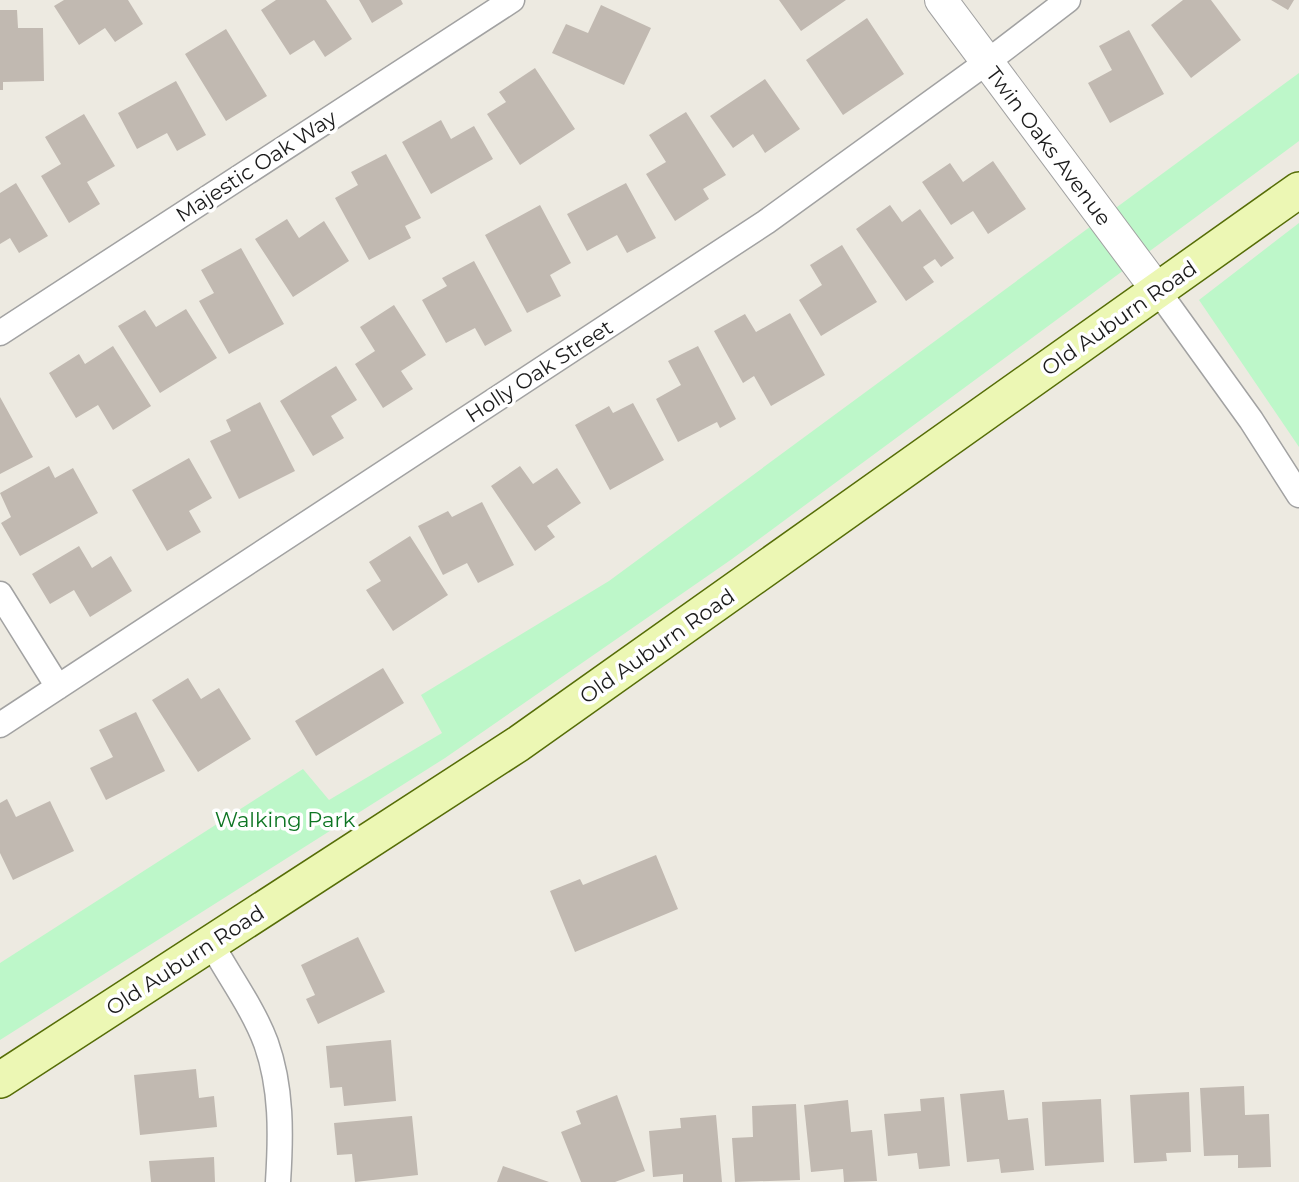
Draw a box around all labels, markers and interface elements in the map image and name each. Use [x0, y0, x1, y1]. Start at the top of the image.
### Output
street label: Twin Oaks Avenue [981, 62, 1117, 230]
street label: Majestic Oak Way [171, 104, 341, 227]
street label: Old Auburn Road [1037, 255, 1201, 381]
street label: Holly Oak Street [461, 314, 617, 428]
street label: Old Auburn Road [575, 583, 739, 709]
park label: Walking Park [215, 807, 356, 832]
street label: Old Auburn Road [101, 900, 269, 1020]

